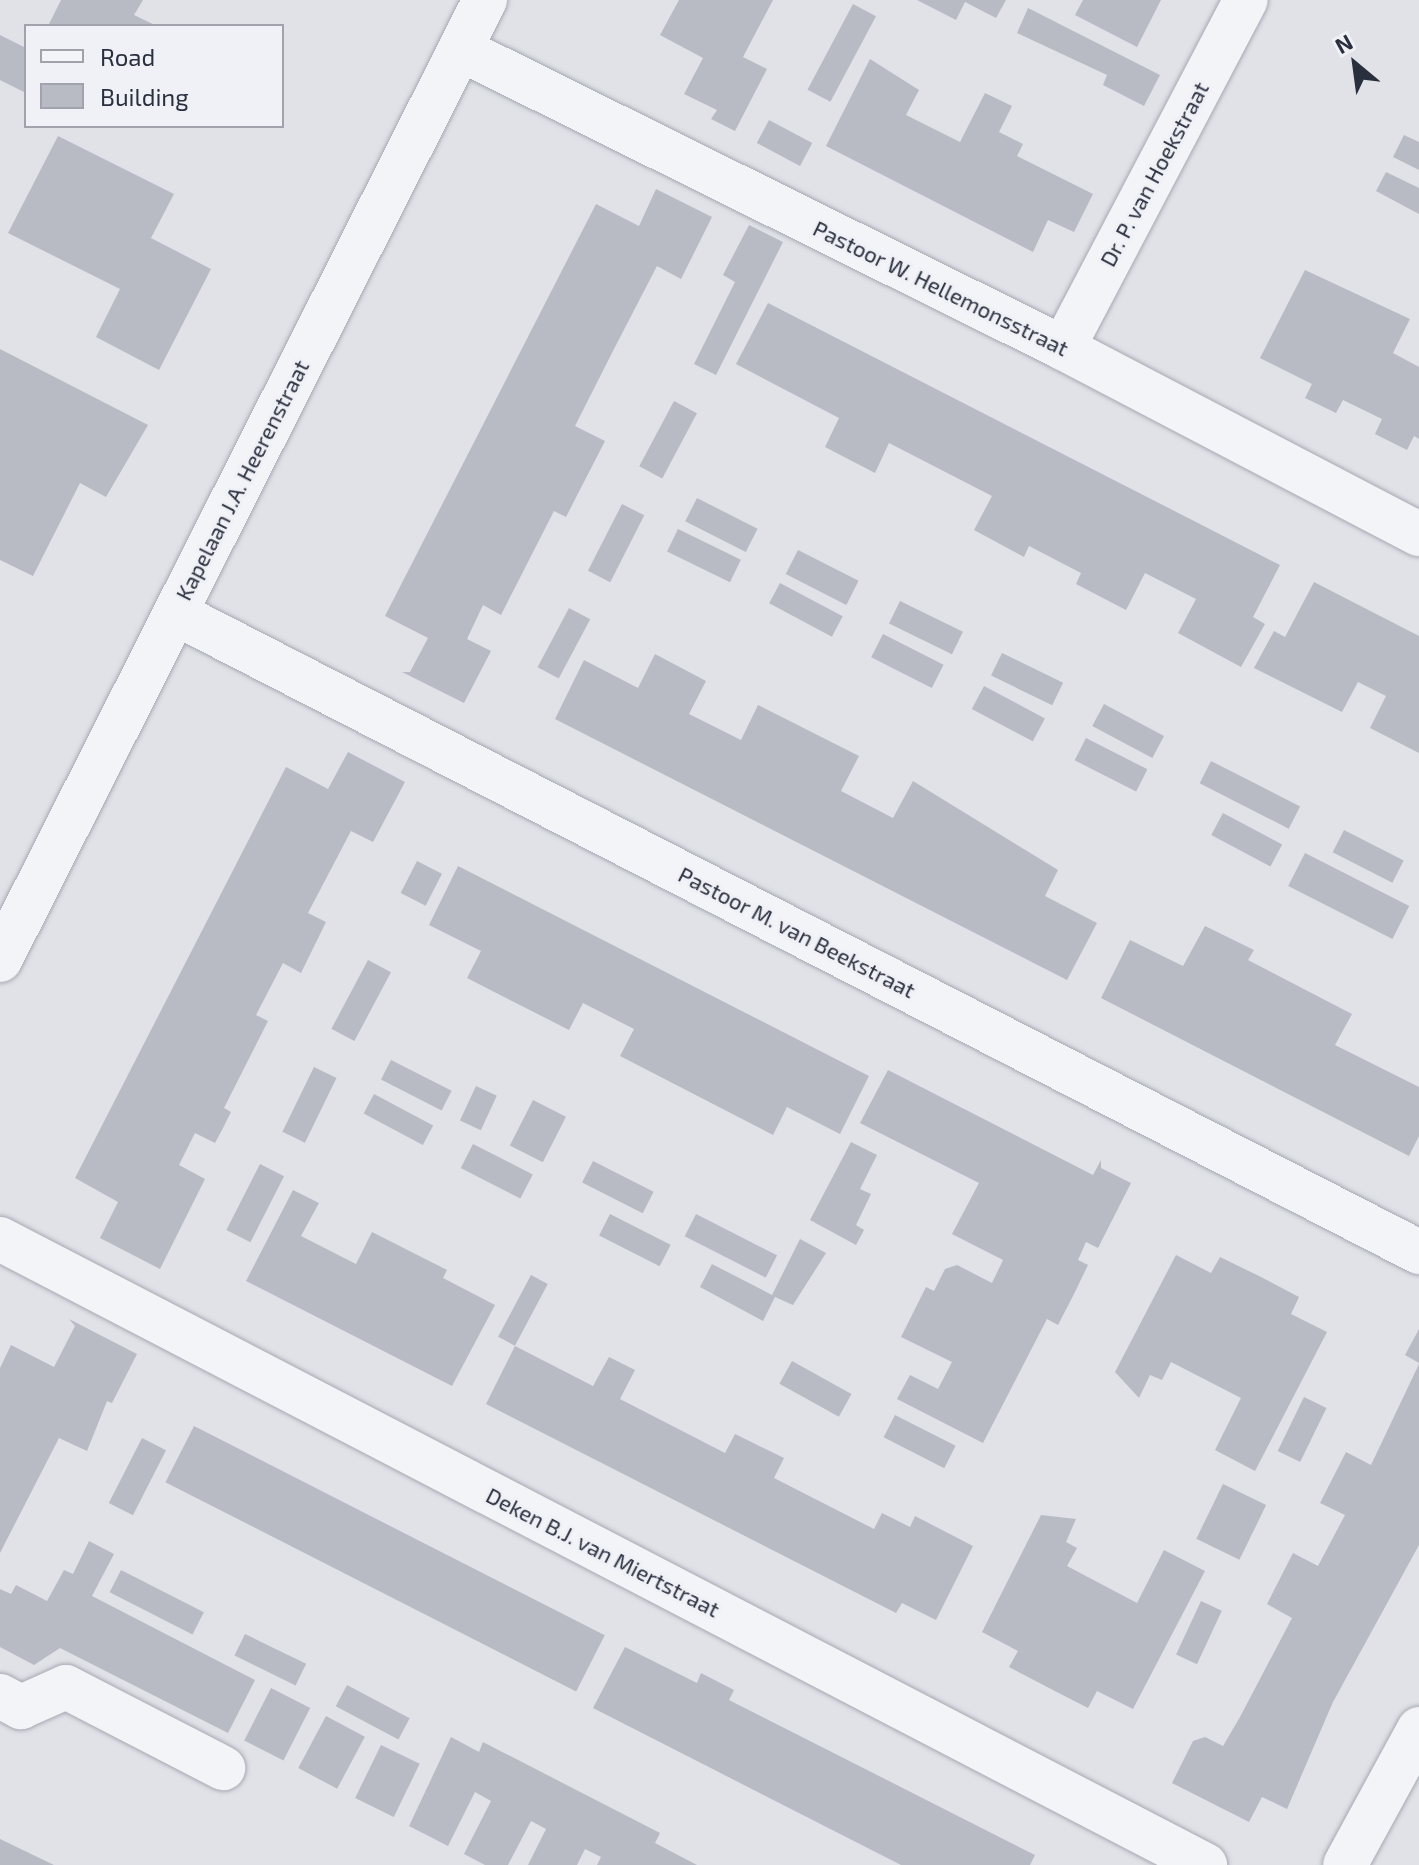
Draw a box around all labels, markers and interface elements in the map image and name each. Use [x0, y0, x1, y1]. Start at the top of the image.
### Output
legend [24, 24, 284, 128]
north arrow [1315, 24, 1395, 104]
text: N [1330, 28, 1357, 58]
text: Road [100, 42, 155, 71]
street label: Dr. P. van Hoekstraat [1094, 77, 1214, 271]
text: Building [100, 82, 189, 111]
street label: Pastoor W. Hellemonsstraat [809, 214, 1073, 362]
street label: Kapelaan J.A. Heerenstraat [170, 355, 314, 605]
street label: Pastoor M. van Beekstraat [674, 860, 920, 1004]
street label: Deken B.J. van Miertstraat [482, 1481, 724, 1623]

